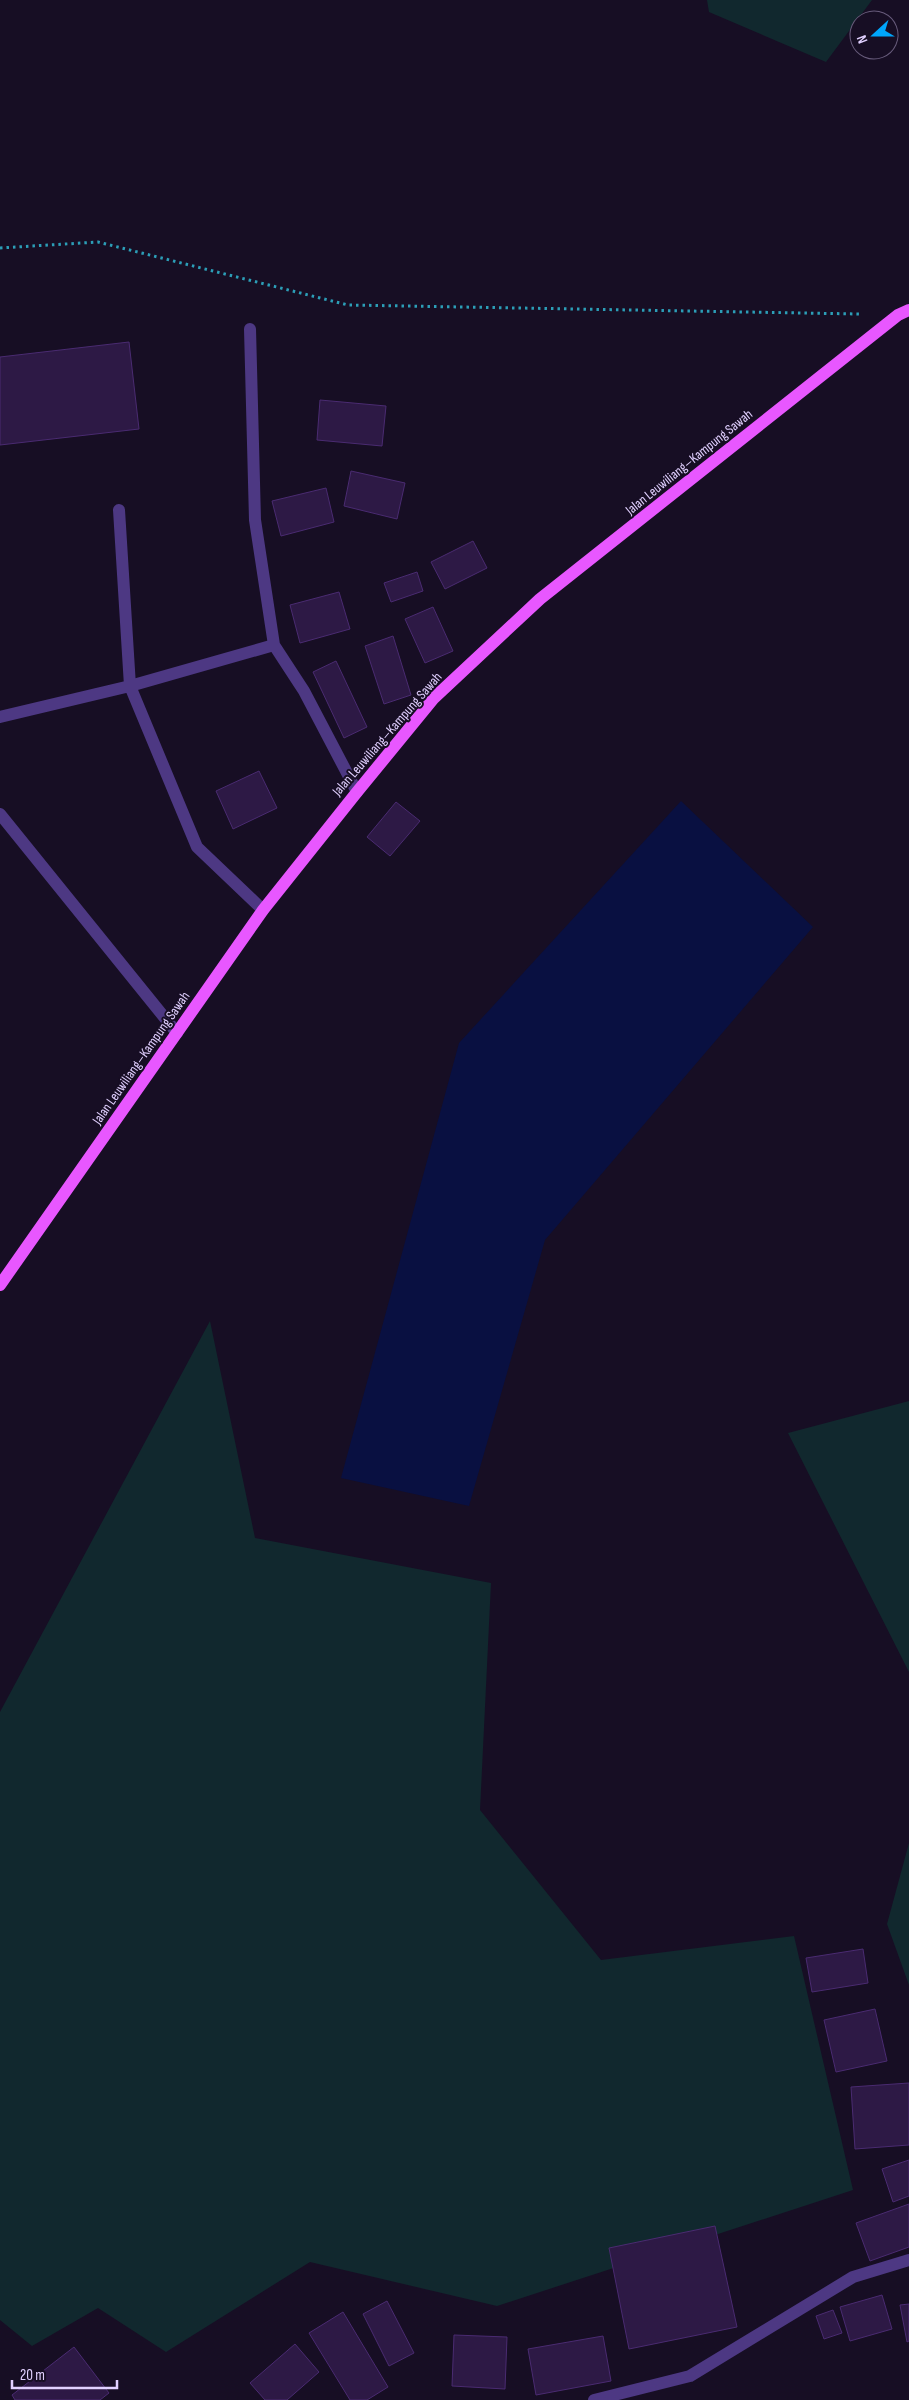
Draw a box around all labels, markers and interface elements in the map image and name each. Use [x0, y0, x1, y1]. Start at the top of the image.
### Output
north arrow [849, 10, 899, 60]
text: N [853, 33, 872, 46]
street label: Jalan Leuwiliang–Kampung Sawah [621, 406, 756, 519]
street label: Jalan Leuwiliang–Kampung Sawah [328, 669, 445, 800]
street label: Jalan Leuwiliang–Kampung Sawah [88, 988, 193, 1129]
scale bar [12, 2358, 118, 2390]
text: 20 m [20, 2366, 45, 2385]

